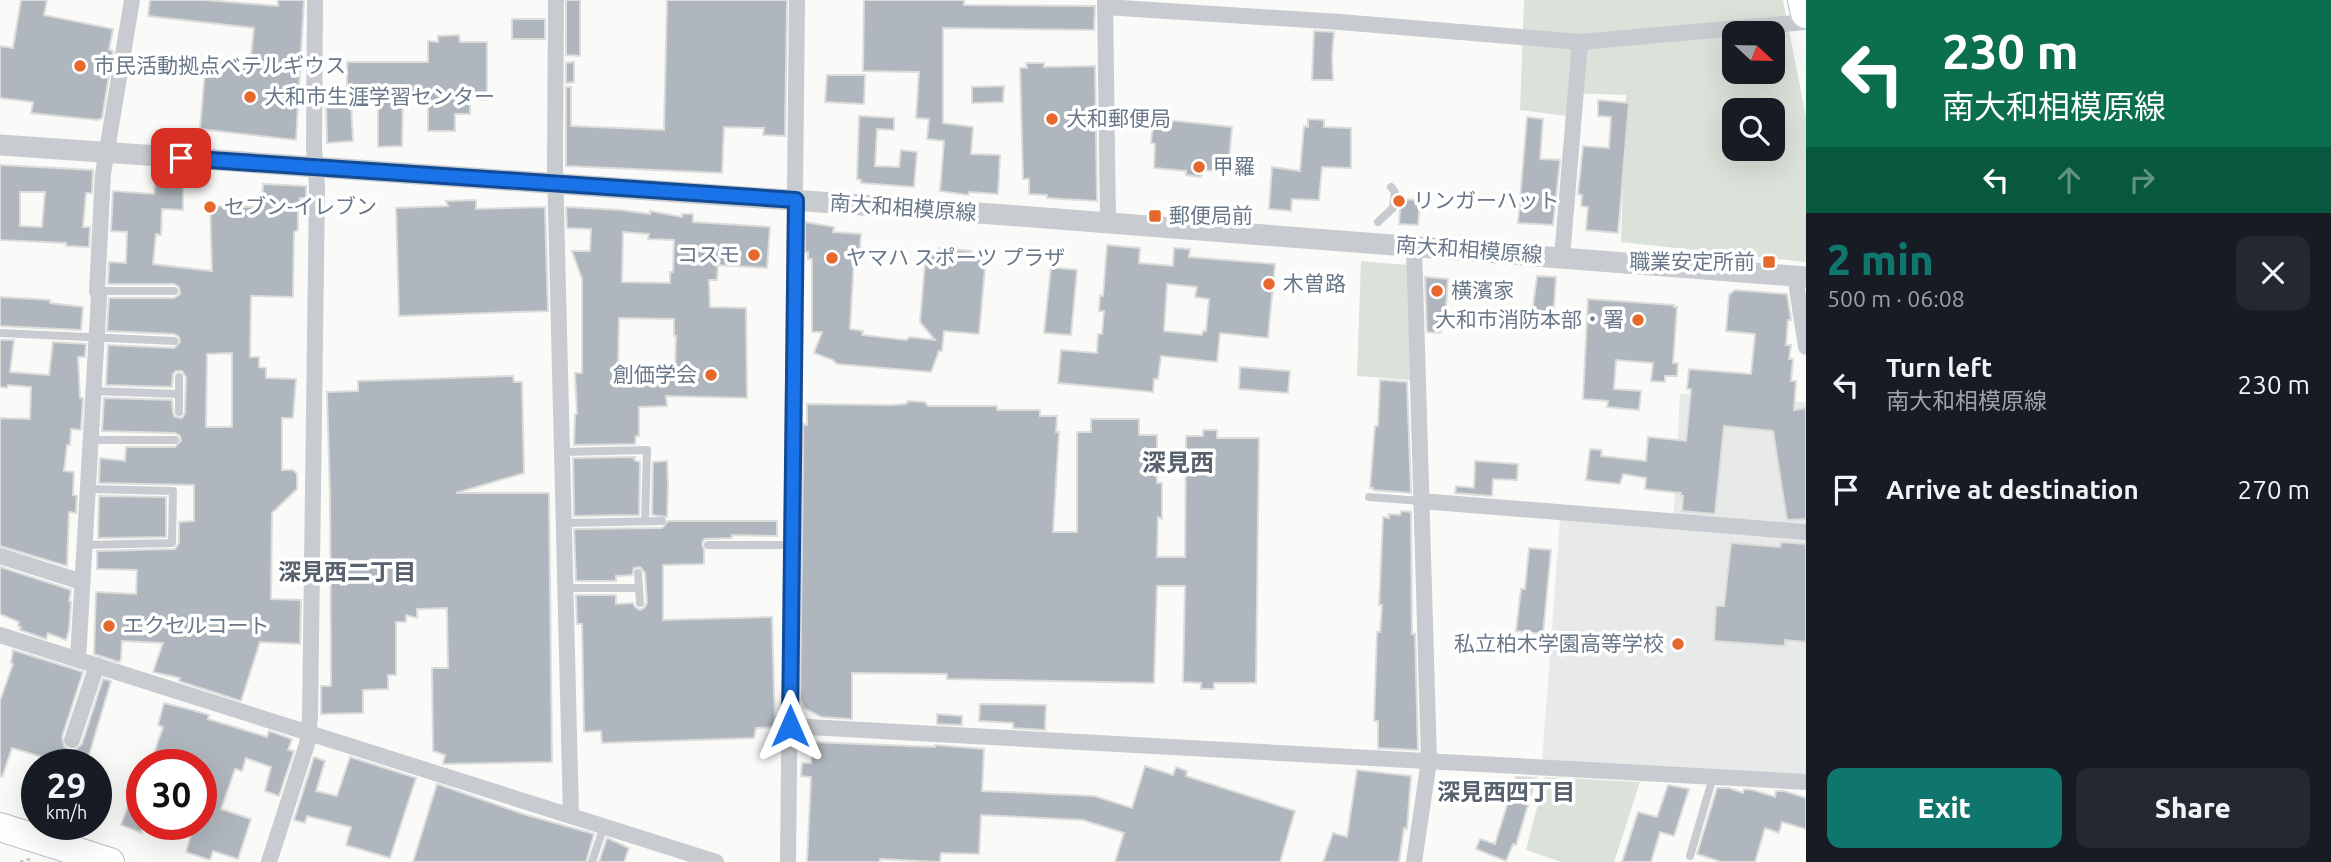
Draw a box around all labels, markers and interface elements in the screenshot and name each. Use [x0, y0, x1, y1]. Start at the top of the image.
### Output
north arrow [1722, 21, 1785, 84]
map controls [1722, 21, 1785, 161]
text: 230 m [1942, 23, 2079, 78]
icon: left [1827, 28, 1918, 119]
place label: 市民活動拠点ベテルギウス [94, 53, 346, 77]
marker: 市民活動拠点ベテルギウス [72, 58, 88, 74]
place label: 大和市生涯学習センター [264, 84, 495, 108]
text: 南大和相模原線 [1942, 88, 2166, 124]
marker: 大和市生涯学習センター [242, 89, 258, 105]
button: search [1722, 98, 1785, 161]
place label: 大和郵便局 [1066, 106, 1171, 130]
marker: 大和郵便局 [1044, 111, 1060, 127]
pin [151, 128, 211, 188]
icon: arrive [162, 139, 200, 177]
place label: 甲羅 [1213, 154, 1255, 178]
marker: 甲羅 [1191, 159, 1207, 175]
icon: left [1977, 161, 2015, 199]
icon: ahead [2050, 161, 2088, 199]
icon: right [2123, 161, 2161, 199]
place label: リンガーハット [1413, 188, 1560, 212]
street label: 南大和相模原線 [829, 190, 977, 224]
marker: リンガーハット [1391, 193, 1407, 209]
place label: セブン-イレブン [224, 194, 377, 218]
marker: セブン-イレブン [202, 199, 218, 215]
place label: 郵便局前 [1169, 203, 1253, 227]
marker: 郵便局前 [1147, 208, 1163, 224]
street label: 南大和相模原線 [1395, 232, 1543, 266]
text: 2 min [1827, 236, 1934, 283]
button: close [2236, 236, 2310, 310]
place label: コスモ [677, 242, 740, 266]
place label: ヤマハ スポーツ プラザ [846, 245, 1065, 269]
marker: コスモ [746, 247, 762, 263]
place label: 職業安定所前 [1629, 249, 1755, 273]
marker: ヤマハ スポーツ プラザ [824, 250, 840, 266]
marker: 職業安定所前 [1761, 254, 1777, 270]
place label: 木曽路 [1283, 271, 1346, 295]
marker: 木曽路 [1261, 276, 1277, 292]
place label: 横濱家 [1451, 278, 1514, 302]
marker: 横濱家 [1429, 283, 1445, 299]
text: 500 m · 06:08 [1827, 286, 1965, 311]
place label: 大和市消防本部・署 [1435, 307, 1624, 331]
marker: 大和市消防本部・署 [1630, 312, 1646, 328]
text: Turn left [1886, 353, 1992, 382]
place label: 創価学会 [613, 362, 697, 386]
icon: left [1827, 366, 1865, 404]
marker: 創価学会 [703, 367, 719, 383]
text: 230 m [2238, 370, 2310, 399]
text: 南大和相模原線 [1886, 388, 2047, 413]
district label: 深見西 [1142, 449, 1214, 476]
icon: arrive [1827, 471, 1865, 509]
text: Arrive at destination [1886, 475, 2139, 504]
text: 270 m [2238, 475, 2310, 504]
district label: 深見西二丁目 [278, 559, 416, 584]
place label: エクセルコート [123, 613, 270, 637]
marker: エクセルコート [101, 618, 117, 634]
place label: 私立柏木学園高等学校 [1454, 631, 1664, 655]
marker: 私立柏木学園高等学校 [1670, 636, 1686, 652]
position arrow [753, 689, 827, 763]
speed limit sign: 30 [126, 749, 217, 840]
text: 29 [47, 765, 86, 805]
button: Exit [1827, 768, 2062, 848]
button: Share [2076, 768, 2310, 848]
district label: 深見西四丁目 [1437, 779, 1575, 804]
text: km/h [46, 802, 87, 822]

